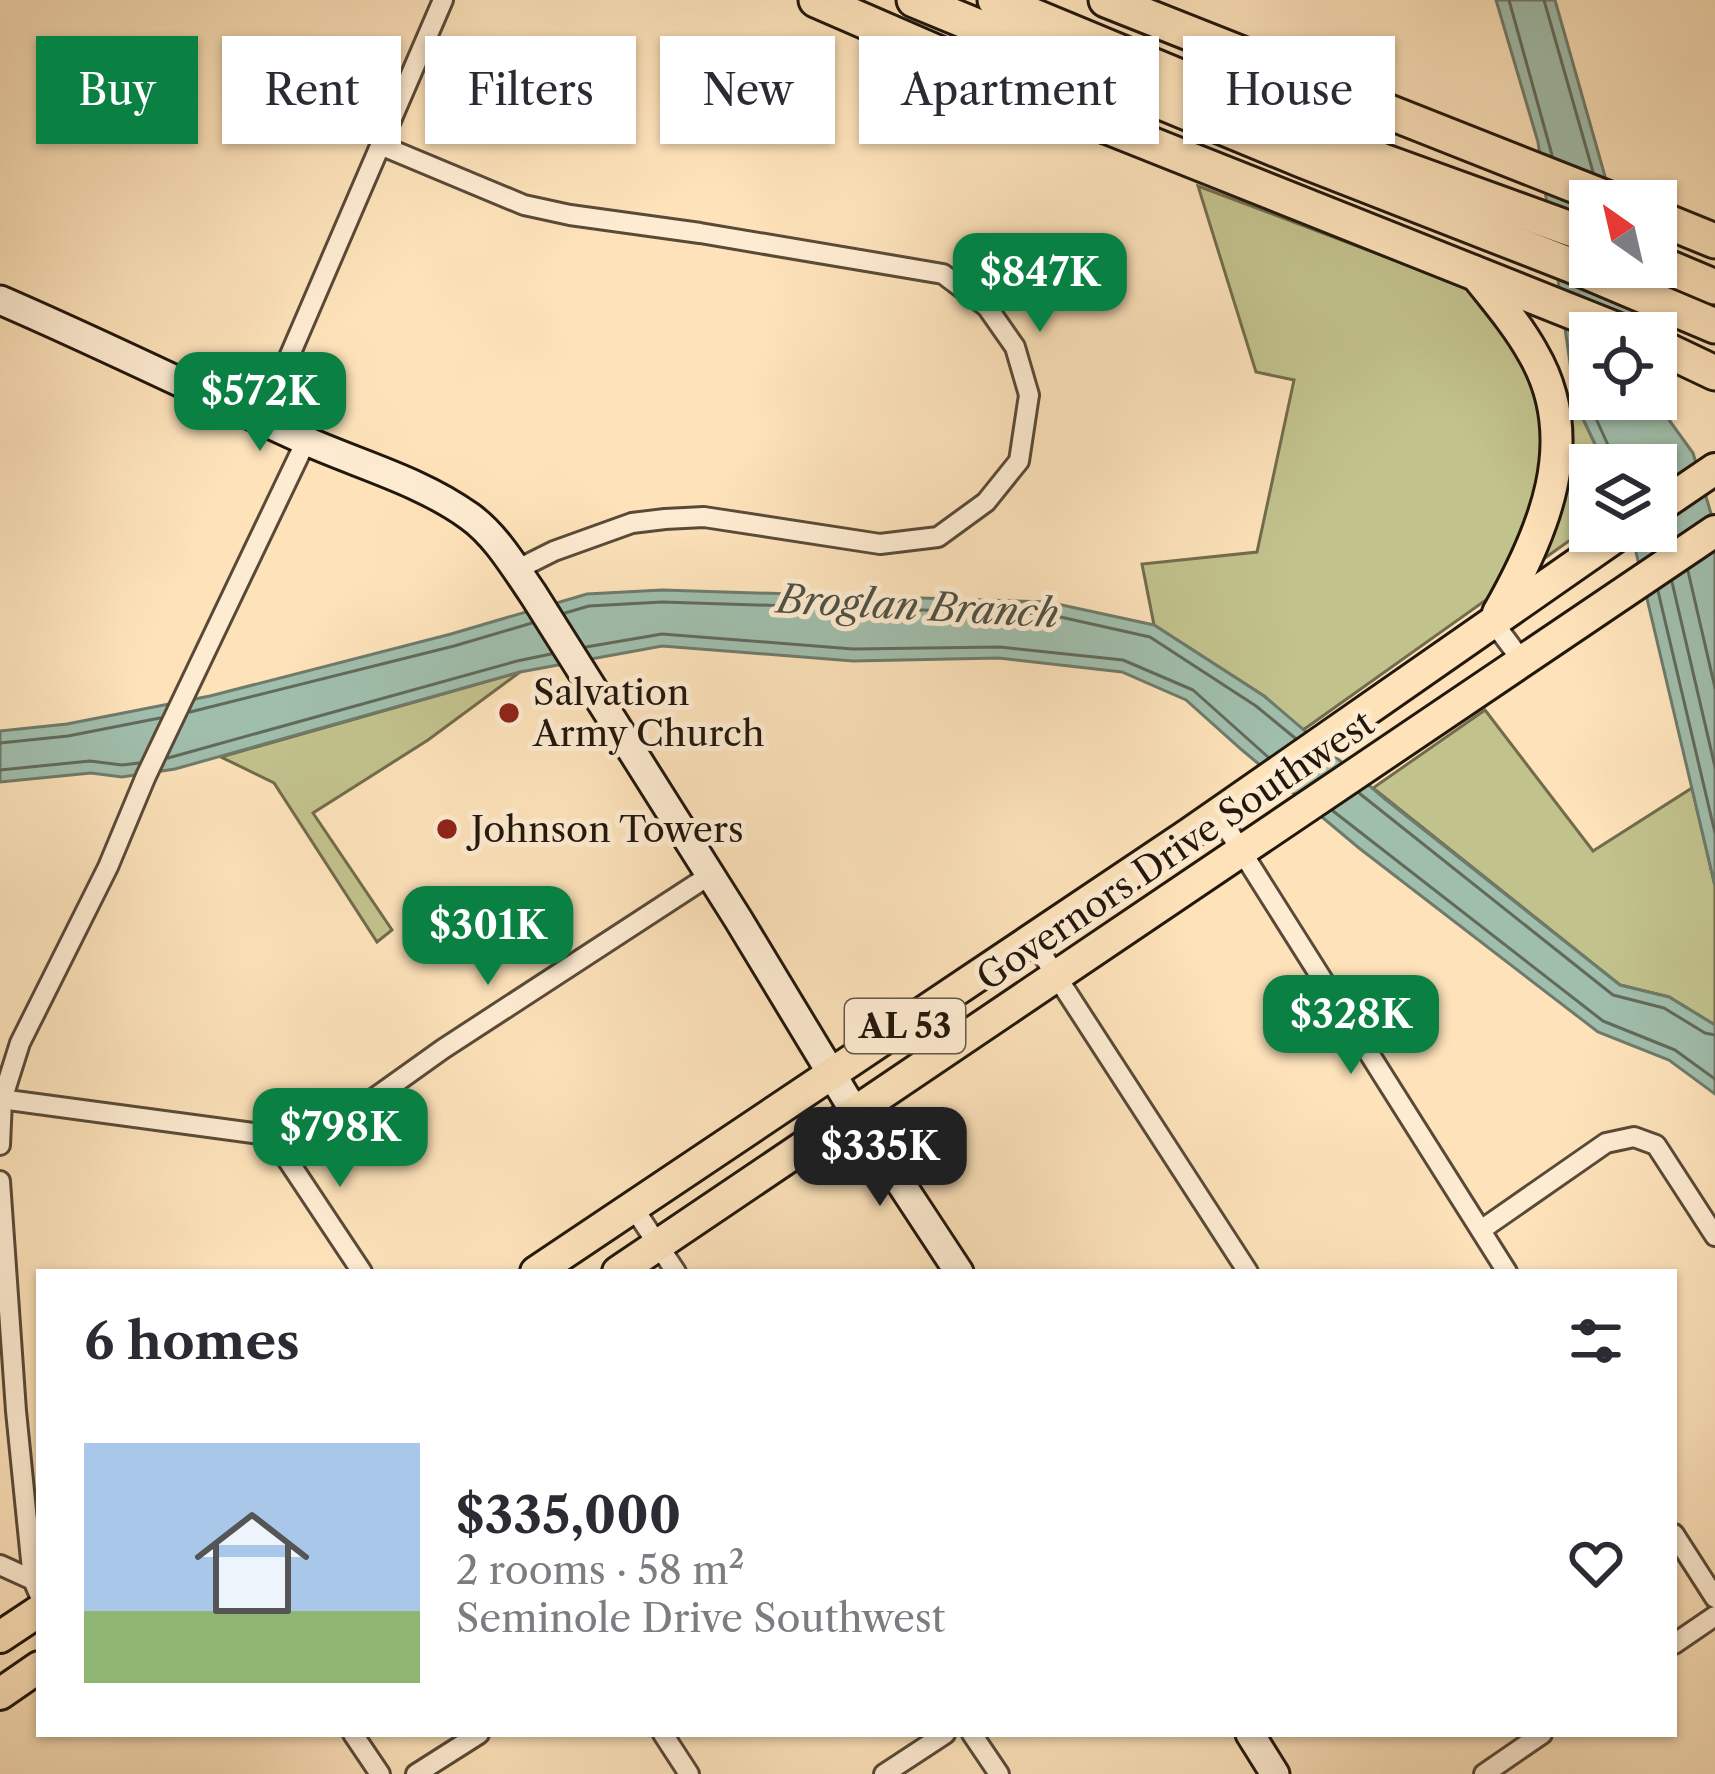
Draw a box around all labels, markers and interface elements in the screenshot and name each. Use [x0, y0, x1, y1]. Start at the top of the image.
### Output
chip: Buy [36, 36, 198, 144]
chip: Rent [222, 36, 401, 144]
chip: Filters [425, 36, 636, 144]
chip: New [660, 36, 835, 144]
chip: Apartment [859, 36, 1159, 144]
chip: House [1183, 36, 1395, 144]
north arrow [1569, 180, 1677, 288]
map controls [1569, 180, 1677, 552]
pin: $847K [956, 233, 1124, 335]
text: $847K [980, 248, 1100, 296]
button: locate [1569, 312, 1677, 420]
pin: $572K [176, 352, 344, 454]
text: $572K [201, 367, 319, 415]
button: layers [1569, 444, 1677, 552]
water label: Broglan Branch [773, 574, 1060, 637]
place label: Salvation Army Church [532, 670, 765, 755]
marker: Salvation Army Church [496, 700, 522, 726]
street label: Governors Drive Southwest [968, 700, 1382, 999]
place label: Johnson Towers [466, 807, 744, 851]
marker: Johnson Towers [434, 816, 460, 842]
pin: $301K [404, 886, 572, 988]
text: $301K [429, 901, 547, 949]
pin: $328K [1267, 975, 1435, 1077]
text: $328K [1290, 990, 1412, 1038]
road number: AL 53 [845, 999, 965, 1053]
pin: $798K [256, 1088, 424, 1190]
text: $798K [280, 1103, 400, 1151]
pin: $335K [796, 1107, 964, 1209]
text: $335K [821, 1122, 939, 1170]
icon: filters [1563, 1308, 1629, 1374]
text: 6 homes [84, 1310, 300, 1372]
text: $335,000 [456, 1484, 681, 1546]
icon: home [180, 1491, 324, 1635]
icon: heart [1563, 1530, 1629, 1596]
text: 2 rooms · 58 m² [456, 1546, 745, 1594]
text: Seminole Drive Southwest [456, 1594, 945, 1642]

